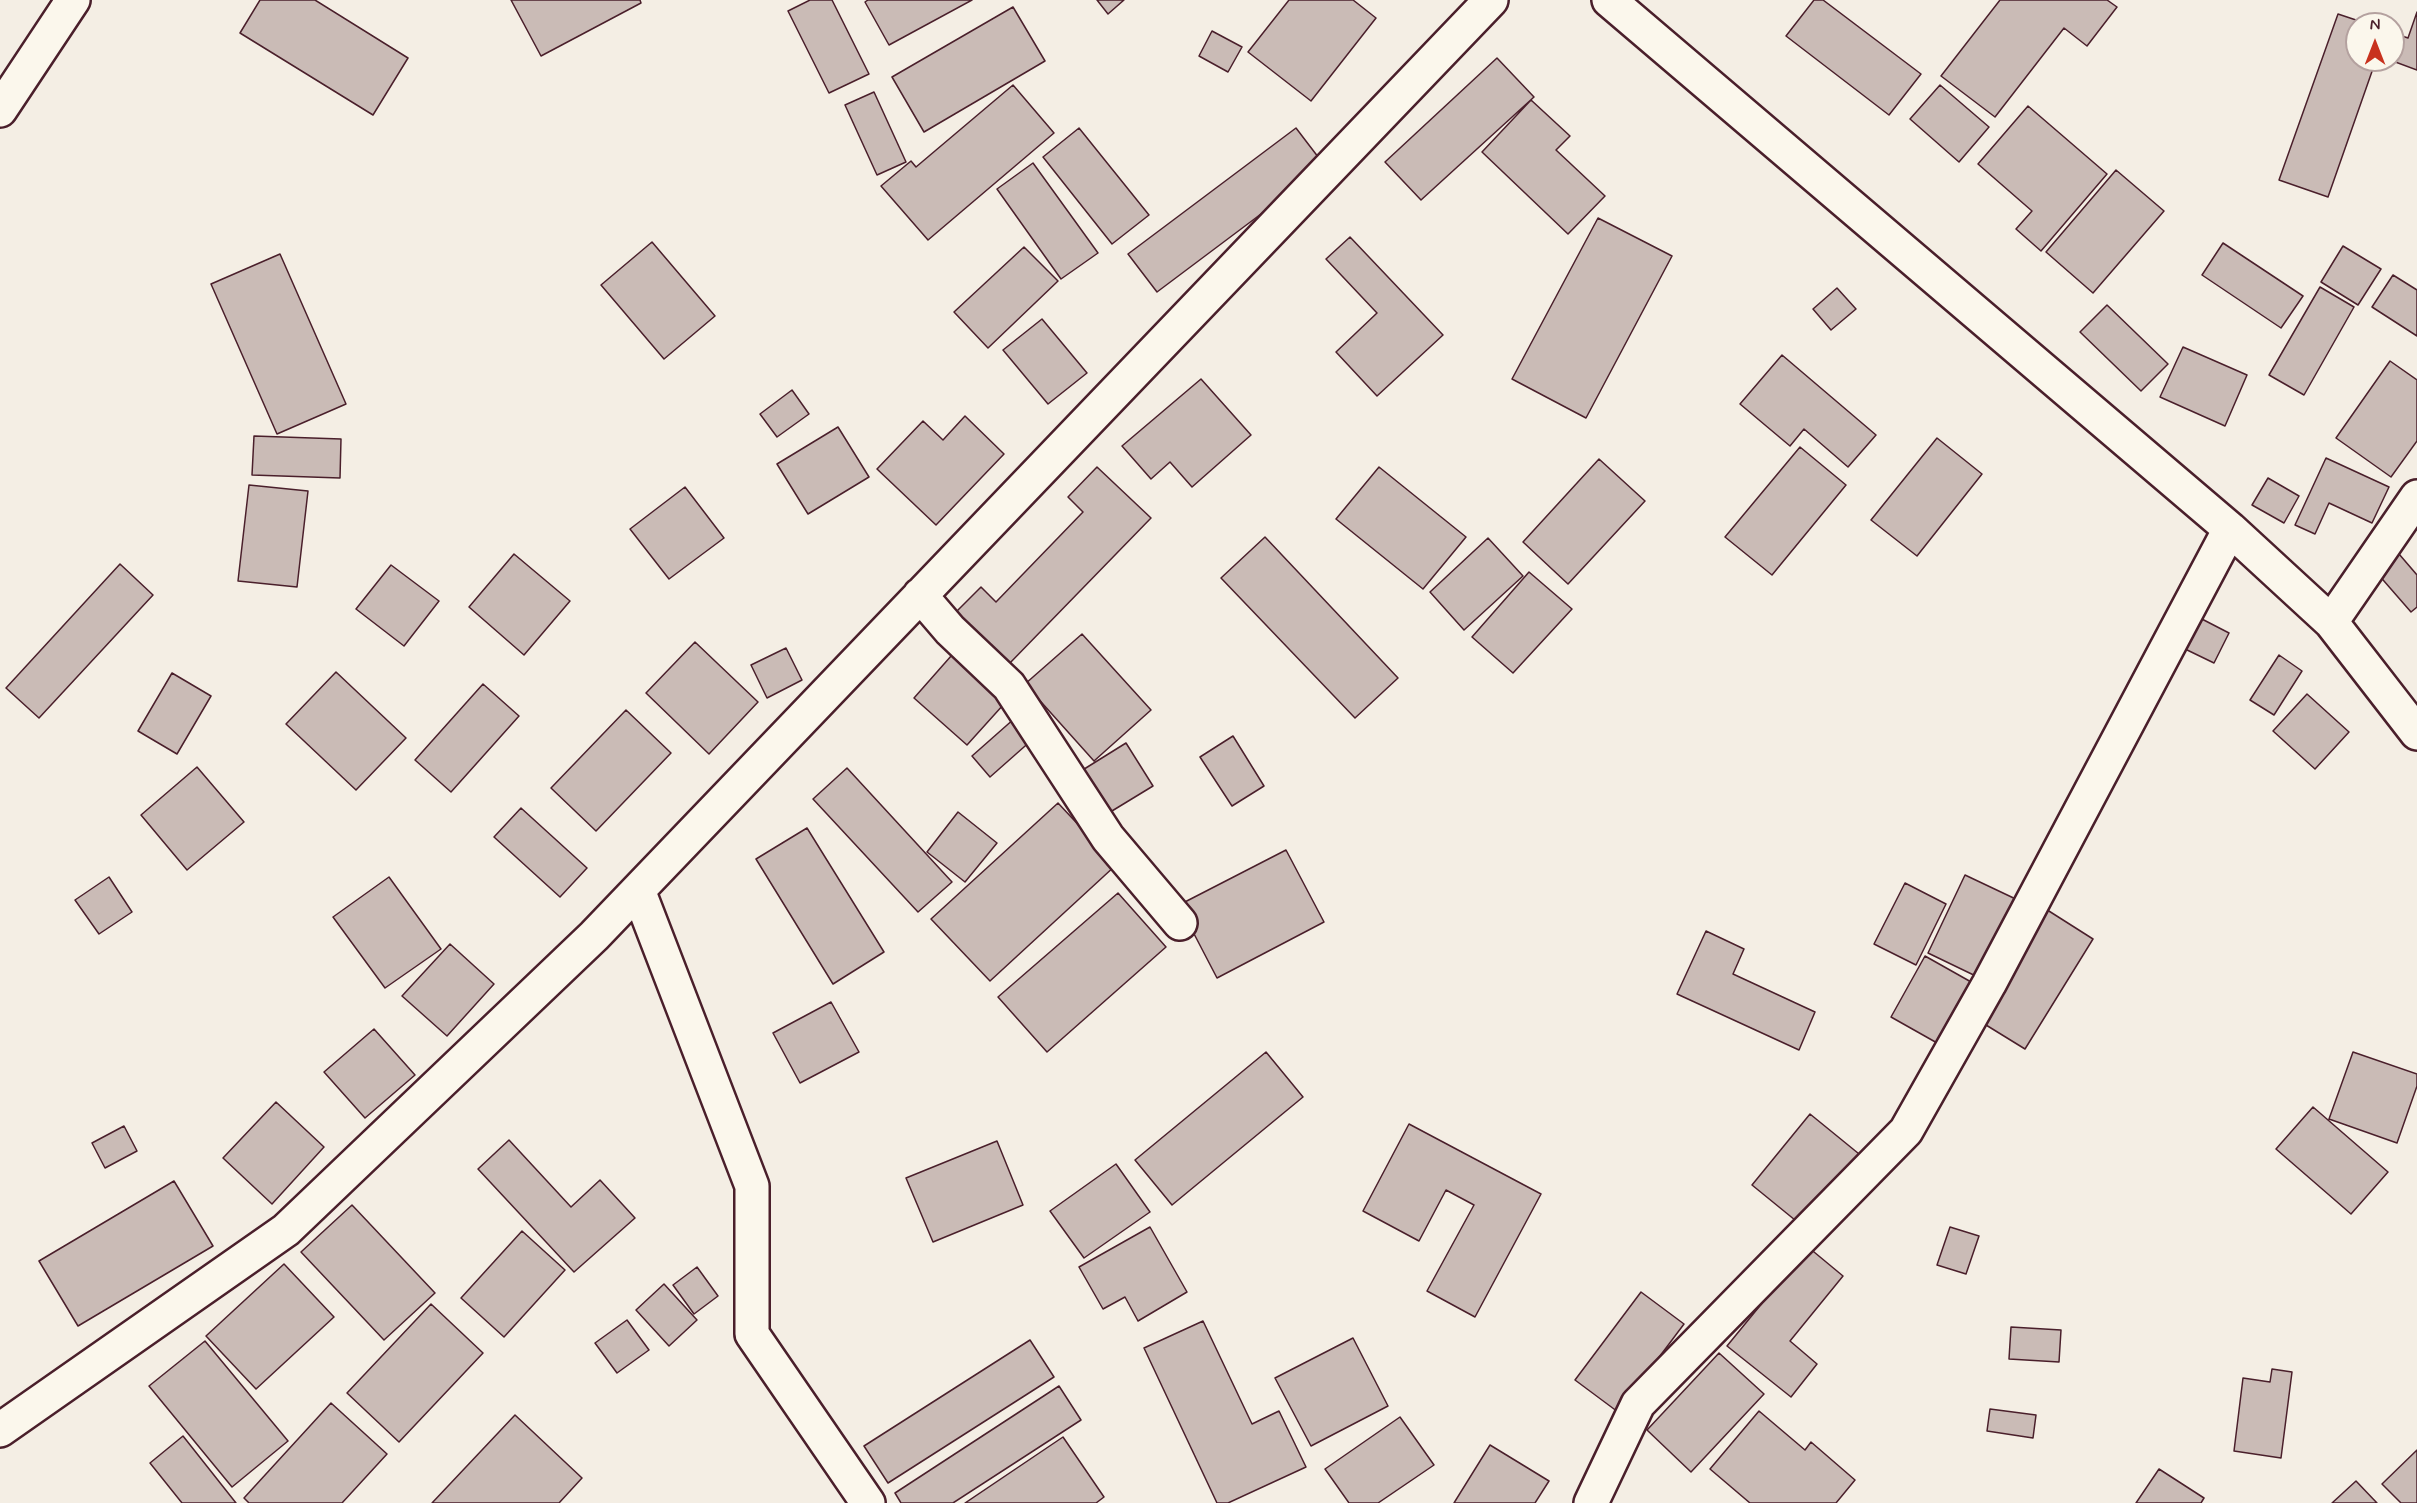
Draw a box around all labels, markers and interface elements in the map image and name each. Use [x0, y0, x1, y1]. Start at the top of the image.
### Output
north arrow [2345, 12, 2405, 72]
text: N [2370, 15, 2380, 36]

